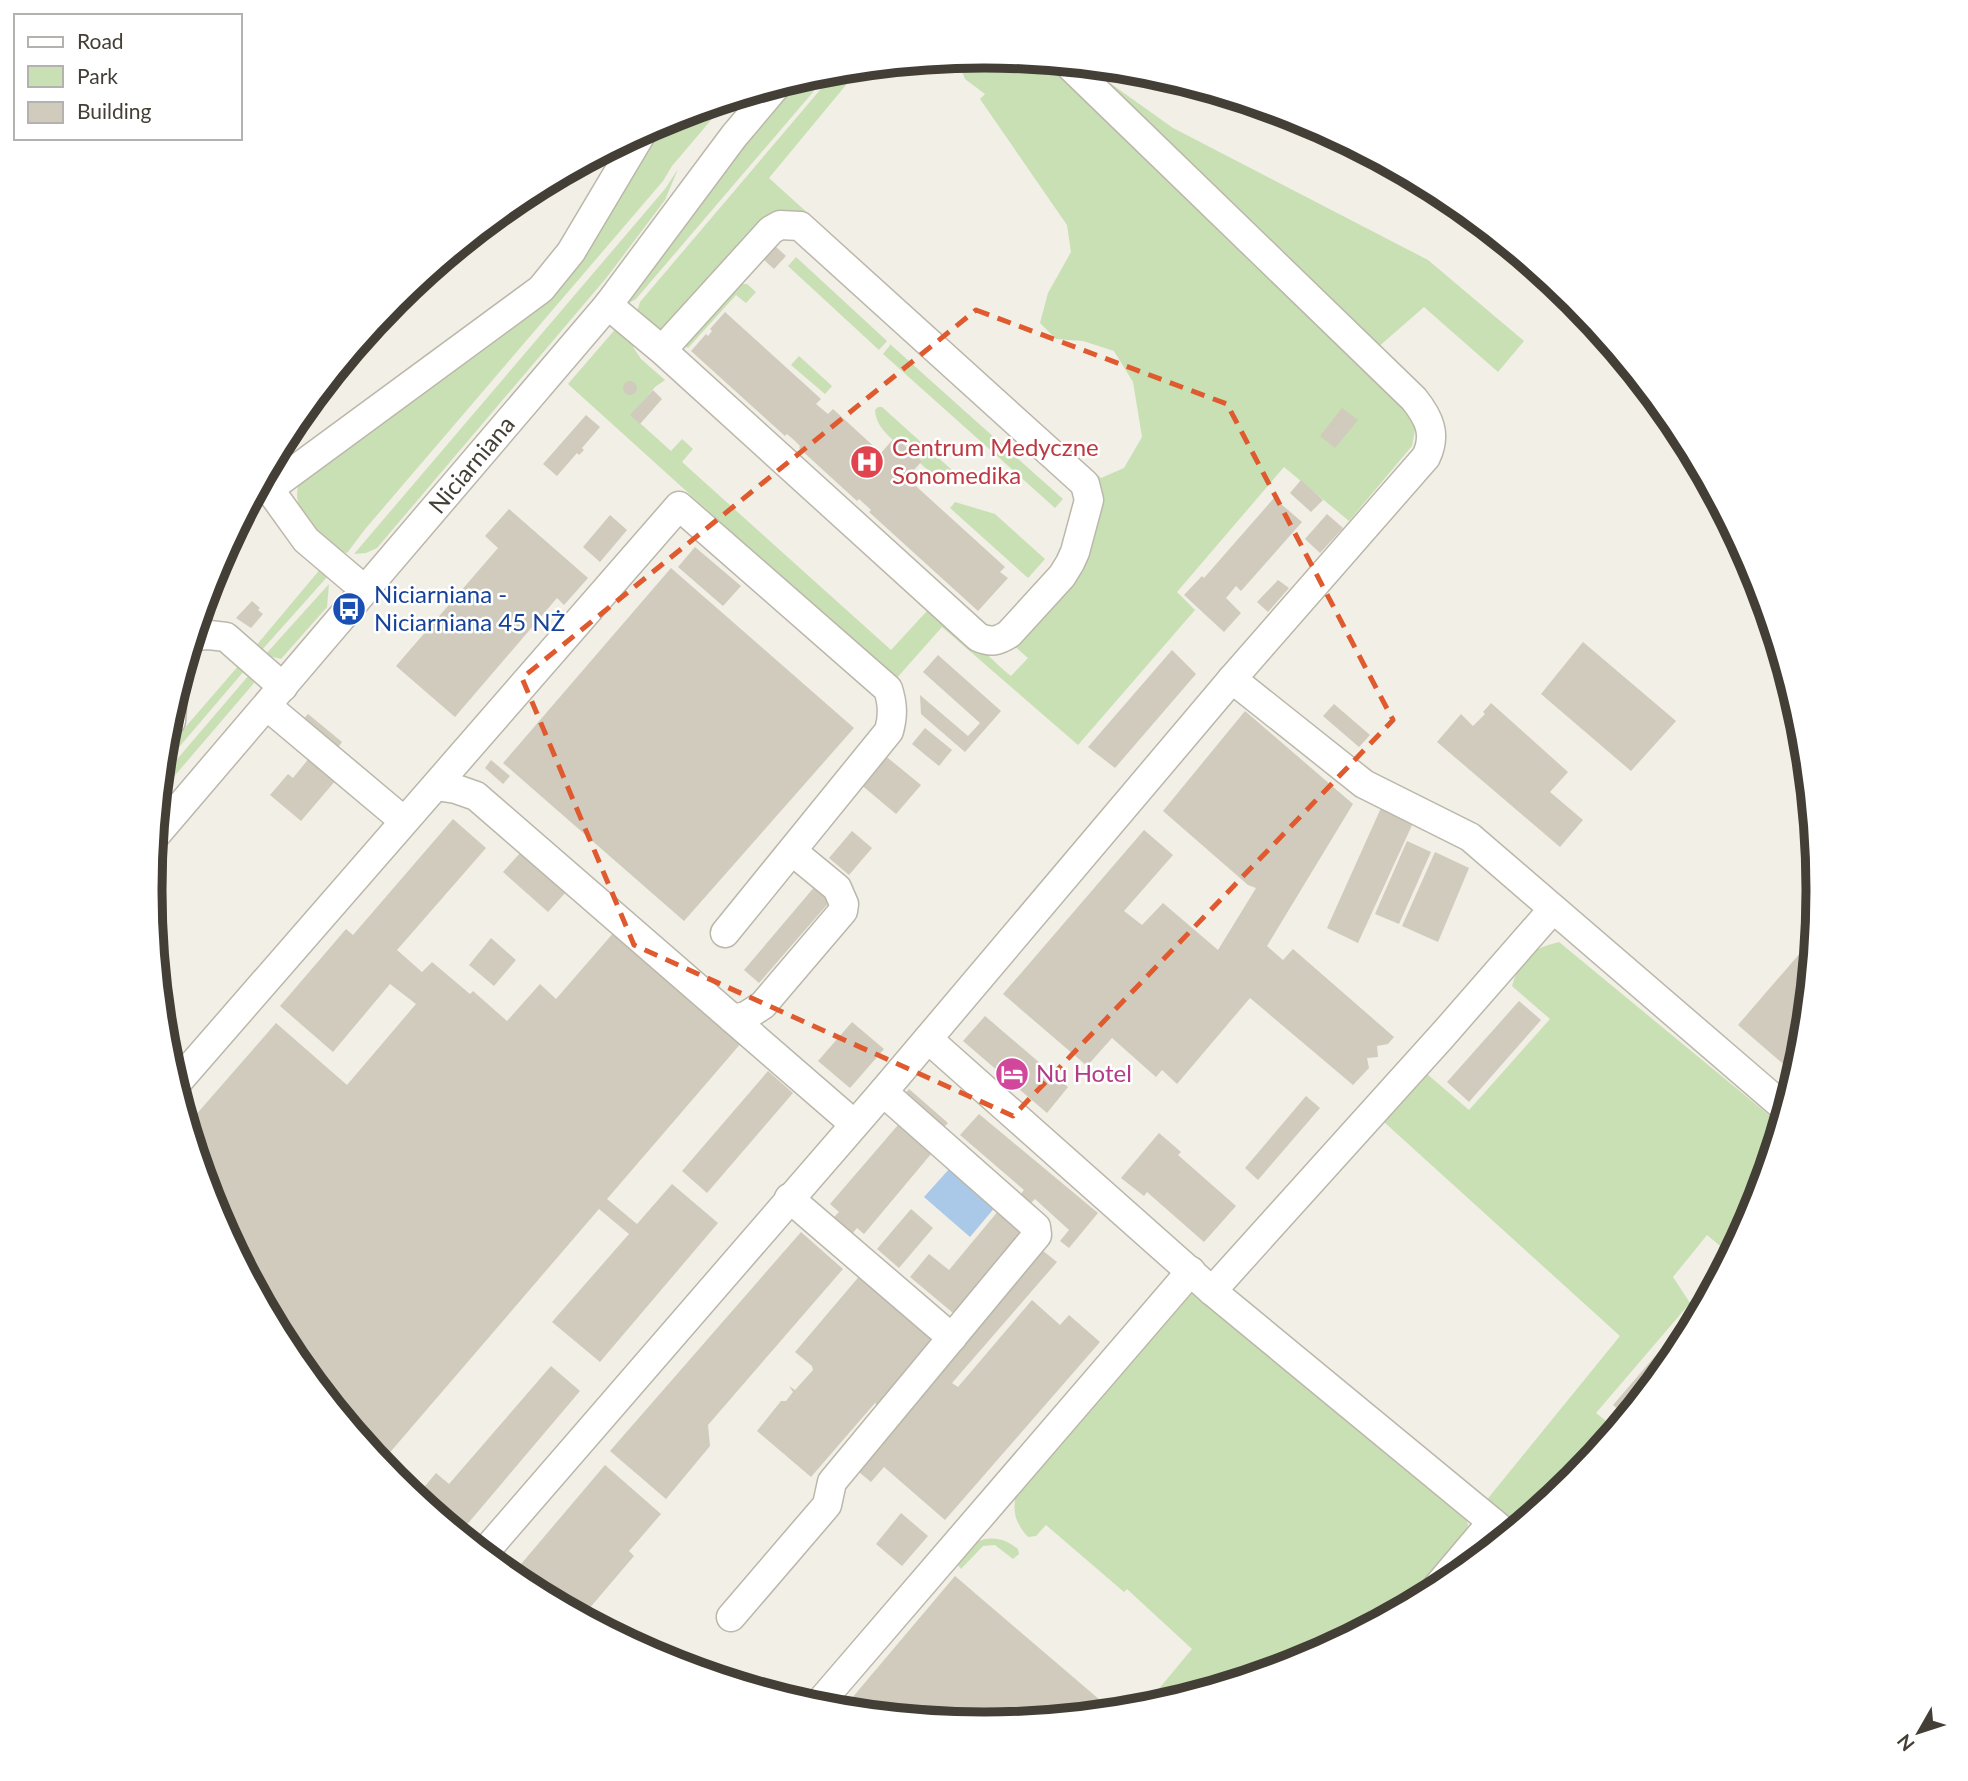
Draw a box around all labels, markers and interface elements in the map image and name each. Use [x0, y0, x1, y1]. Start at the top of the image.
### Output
legend [14, 14, 242, 140]
text: Road [77, 28, 124, 53]
text: Park [77, 63, 118, 88]
text: Building [77, 98, 152, 123]
street label: Niciarniana [422, 409, 520, 519]
place label: Centrum Medyczne Sonomedika [892, 432, 1099, 489]
hospital icon: Centrum Medyczne Sonomedika [848, 443, 886, 481]
place label: Niciarniana - Niciarniana 45 NŻ [374, 579, 565, 636]
bus stop icon: Niciarniana - Niciarniana 45 NŻ [330, 590, 368, 628]
hotel icon: Nu Hotel [993, 1055, 1031, 1093]
place label: Nu Hotel [1036, 1058, 1132, 1087]
north arrow [1884, 1697, 1954, 1767]
text: N [1892, 1730, 1919, 1756]

